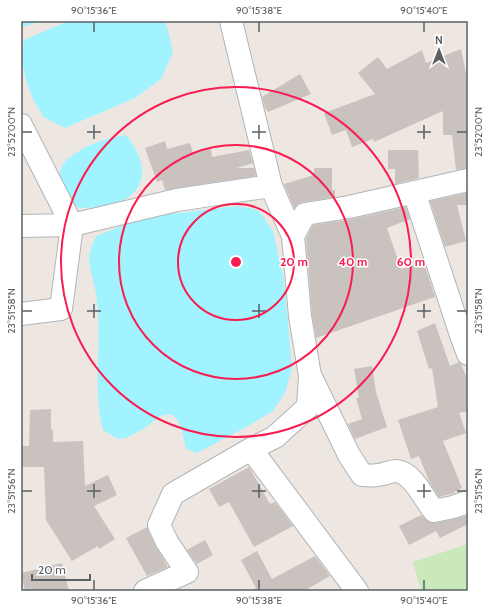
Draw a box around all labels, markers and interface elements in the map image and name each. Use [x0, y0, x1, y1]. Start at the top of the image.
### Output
text: 90°15'36"E [71, 4, 117, 17]
text: 90°15'38"E [236, 4, 283, 17]
text: 90°15'40"E [400, 4, 448, 17]
north arrow [419, 30, 459, 70]
text: N [435, 33, 443, 47]
text: 23°52'00"N [5, 107, 18, 157]
text: 23°52'00"N [472, 107, 485, 157]
text: 20 m [280, 254, 308, 269]
text: 40 m [338, 254, 368, 269]
text: 60 m [397, 254, 425, 269]
centre of rings [229, 255, 243, 269]
text: 23°51'58"N [5, 288, 18, 334]
text: 23°51'58"N [472, 288, 485, 334]
text: 23°51'56"N [5, 468, 18, 514]
text: 23°51'56"N [472, 468, 485, 514]
scale bar [32, 556, 90, 582]
text: 20 m [38, 562, 66, 577]
text: 90°15'36"E [71, 594, 117, 607]
text: 90°15'38"E [236, 594, 283, 607]
text: 90°15'40"E [400, 594, 448, 607]

